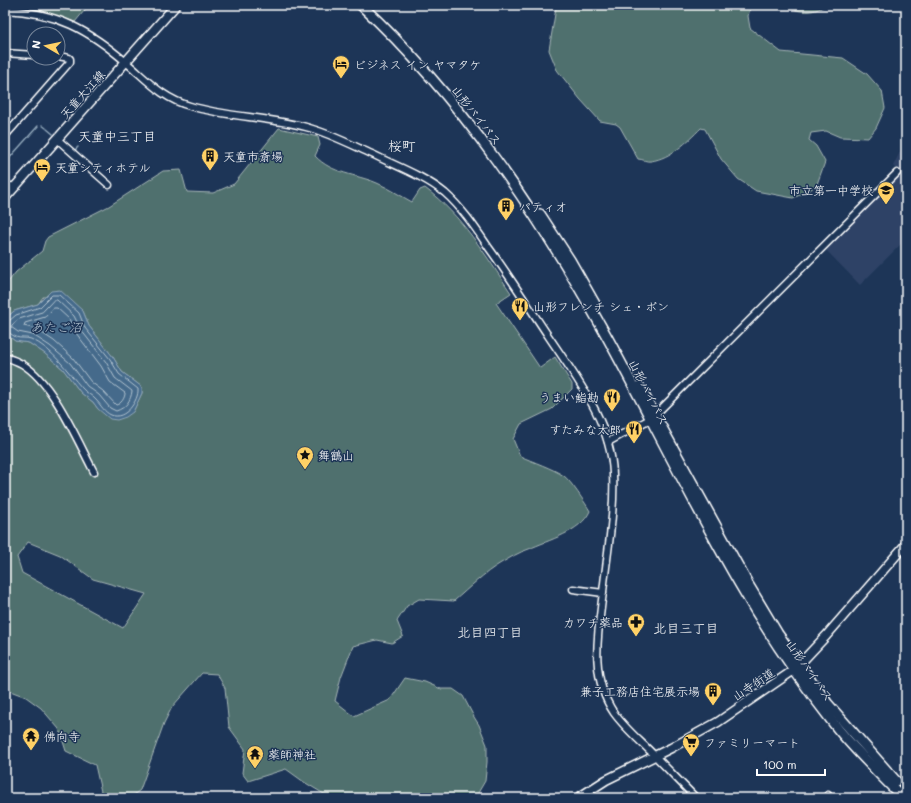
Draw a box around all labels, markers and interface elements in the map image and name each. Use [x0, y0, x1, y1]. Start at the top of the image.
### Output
north arrow [26, 26, 66, 66]
text: N [28, 39, 44, 50]
hotel icon: ビジネス イン ヤマタケ [331, 54, 351, 79]
place label: ビジネス イン ヤマタケ [354, 56, 481, 72]
street label: 天童大江線 [56, 66, 108, 122]
street label: 山形バイパス [449, 82, 505, 148]
district label: 天童中三丁目 [78, 127, 156, 144]
district label: 桜町 [388, 136, 416, 155]
building icon: 天童市斎場 [200, 146, 220, 171]
place label: 天童市斎場 [223, 148, 283, 164]
hotel icon: 天童シティホテル [32, 157, 52, 182]
place label: 天童シティホテル [55, 159, 151, 175]
school or university icon: 市立第一中学校 [876, 180, 896, 205]
place label: 市立第一中学校 [789, 182, 873, 198]
building icon: パティオ [496, 196, 516, 221]
place label: パティオ [519, 198, 567, 214]
restaurant icon: 山形フレンチ シェ・ボン [510, 296, 530, 321]
place label: 山形フレンチ シェ・ボン [533, 298, 669, 314]
water label: あたご沼 [30, 318, 83, 335]
street label: 山形バイパス [626, 356, 672, 428]
restaurant icon: うまい鮨勘 [602, 387, 622, 412]
place label: うまい鮨勘 [539, 389, 599, 405]
restaurant icon: すたみな太郎 [624, 419, 644, 444]
place label: すたみな太郎 [549, 421, 621, 437]
place icon: 舞鶴山 [295, 445, 315, 470]
place label: 舞鶴山 [318, 447, 354, 463]
pharmacy icon: カワチ薬品 [626, 612, 646, 637]
place label: カワチ薬品 [563, 614, 623, 630]
district label: 北目三丁目 [653, 619, 719, 636]
district label: 北目四丁目 [457, 623, 523, 640]
street label: 山形バイパス [783, 636, 837, 704]
street label: 山寺街道 [729, 664, 777, 704]
building icon: 兼子工務店住宅展示場 [703, 681, 723, 706]
place label: 兼子工務店住宅展示場 [580, 683, 700, 699]
temple icon: 佛向寺 [21, 726, 41, 751]
place label: 佛向寺 [44, 728, 80, 744]
supermarket icon: ファミリーマート [681, 732, 701, 757]
place label: ファミリーマート [704, 734, 800, 750]
temple icon: 薬師神社 [245, 744, 265, 769]
place label: 薬師神社 [268, 746, 316, 762]
scale bar [757, 751, 825, 777]
text: 100 m [763, 756, 797, 772]

